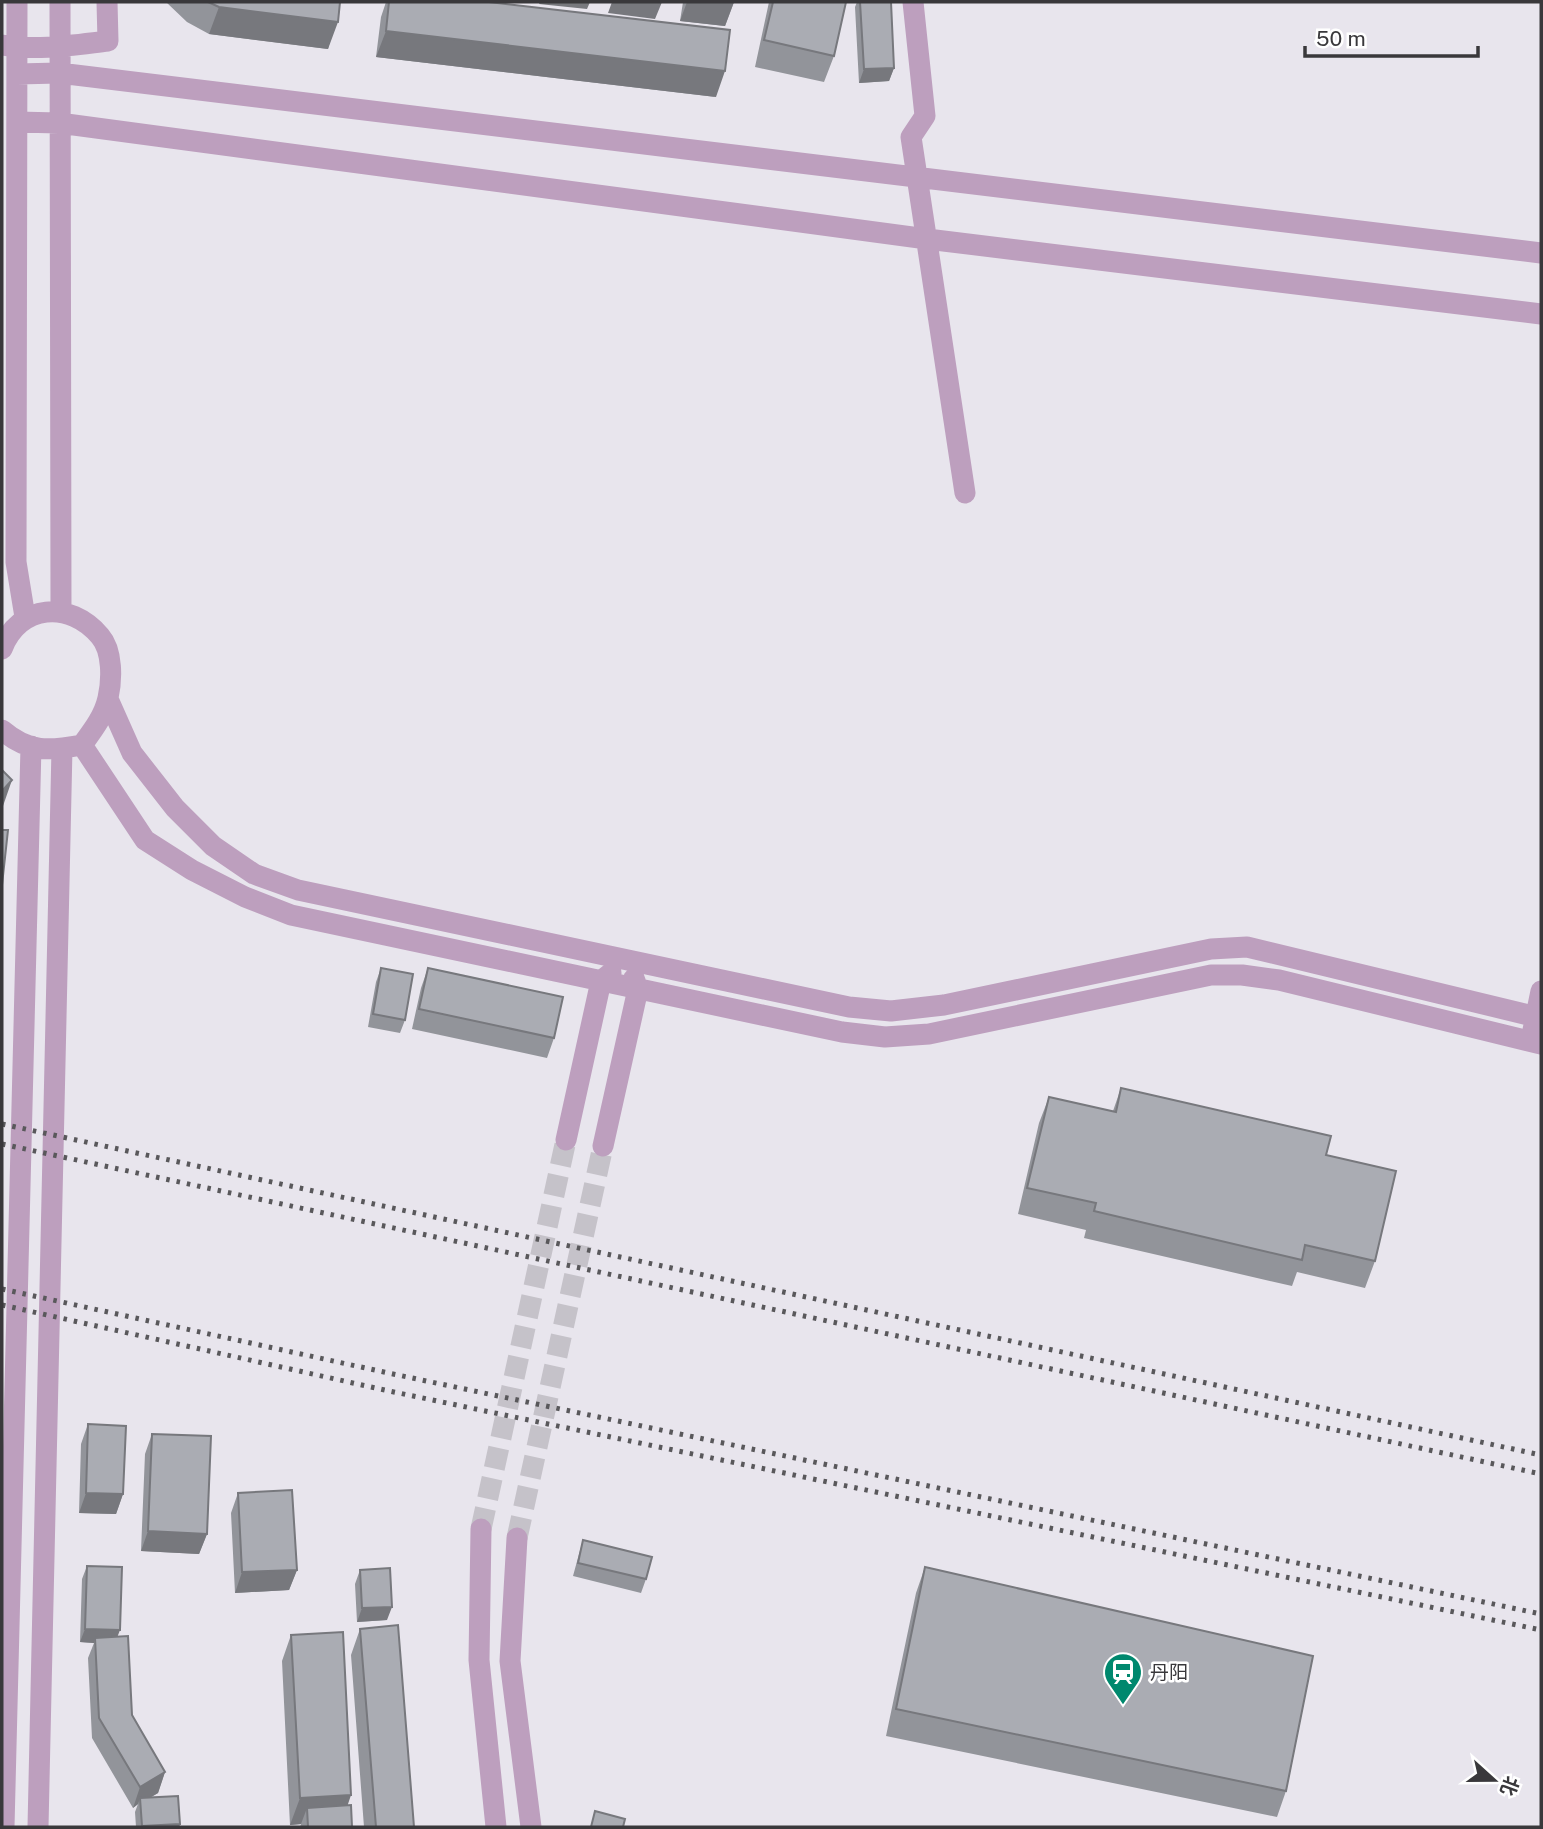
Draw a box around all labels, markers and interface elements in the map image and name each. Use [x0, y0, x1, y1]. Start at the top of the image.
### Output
scale bar [1305, 14, 1478, 58]
text: 50 m [1316, 26, 1366, 51]
station icon: 丹阳 [1102, 1651, 1144, 1706]
place label: 丹阳 [1150, 1661, 1188, 1683]
north arrow [1459, 1745, 1529, 1815]
text: 北 [1496, 1773, 1524, 1799]

